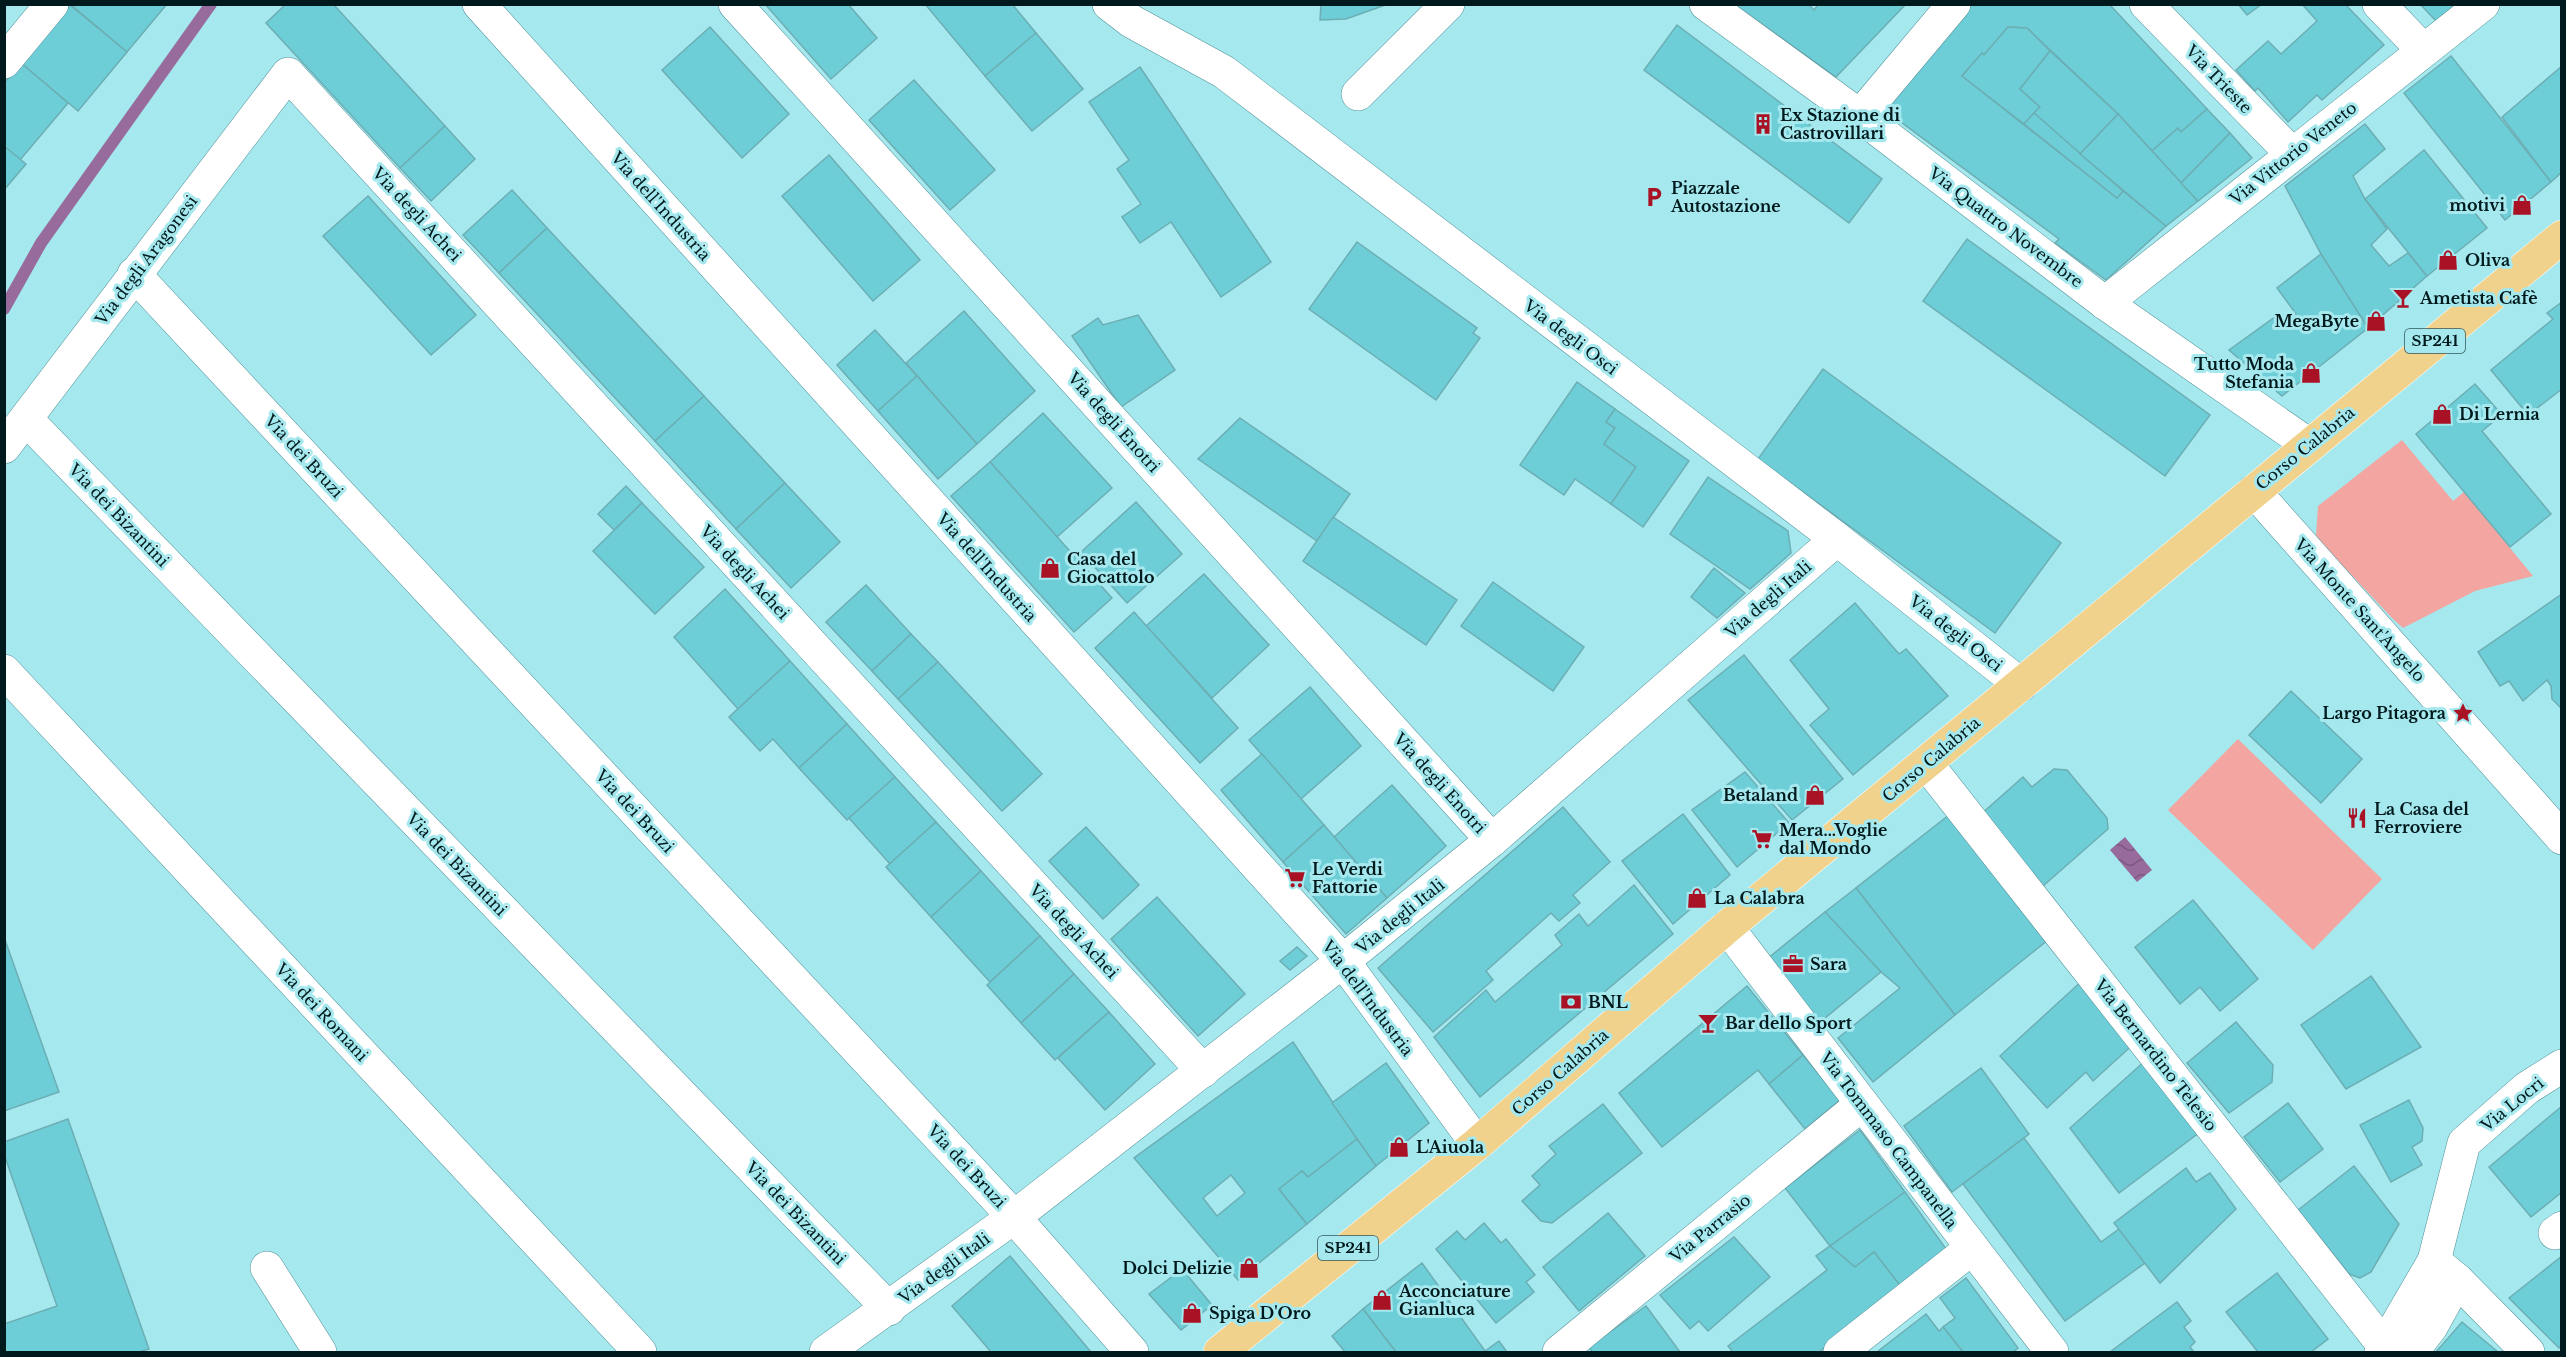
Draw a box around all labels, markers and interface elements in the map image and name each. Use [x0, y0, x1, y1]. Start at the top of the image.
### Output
street label: Via Trieste [2181, 40, 2256, 117]
street label: Via Vittorio Veneto [2225, 97, 2360, 209]
place label: Ex Stazione di Castrovillari [1780, 105, 1900, 143]
building icon: Ex Stazione di Castrovillari [1751, 112, 1775, 136]
street label: Via dell'Industria [606, 147, 715, 265]
street label: Via degli Achei [368, 162, 466, 266]
street label: Via Quattro Novembre [1924, 162, 2087, 291]
place label: Piazzale Autostazione [1670, 178, 1781, 216]
parking icon: Piazzale Autostazione [1642, 185, 1666, 209]
street label: Via degli Aragonesi [90, 191, 202, 330]
shop icon: motivi [2510, 193, 2534, 217]
place label: motivi [2449, 195, 2505, 215]
shop icon: Oliva [2436, 248, 2460, 272]
place label: Oliva [2465, 250, 2510, 270]
bar icon: Ametista Cafè [2391, 286, 2415, 310]
place label: Ametista Cafè [2419, 288, 2538, 308]
street label: Via degli Osci [1519, 295, 1622, 379]
shop icon: MegaByte [2364, 309, 2388, 333]
place label: MegaByte [2275, 311, 2359, 331]
road number: SP241 [2405, 329, 2465, 353]
place label: Tutto Moda Stefania [2194, 354, 2294, 392]
shop icon: Tutto Moda Stefania [2299, 361, 2323, 385]
street label: Via degli Enotri [1063, 367, 1165, 477]
street label: Corso Calabria [2252, 402, 2359, 494]
shop icon: Di Lernia [2430, 402, 2454, 426]
place label: Di Lernia [2459, 404, 2540, 424]
street label: Via dei Bruzi [260, 410, 348, 502]
street label: Via dei Bizantini [64, 459, 174, 571]
street label: Via dell'Industria [932, 508, 1041, 626]
street label: Via degli Achei [696, 520, 794, 624]
street label: Via Monte Sant'Angelo [2290, 534, 2430, 686]
place label: Casa del Giocattolo [1067, 549, 1155, 587]
shop icon: Casa del Giocattolo [1038, 556, 1062, 580]
street label: Via degli Itali [1720, 556, 1816, 643]
street label: Via degli Osci [1905, 590, 2007, 676]
place icon: Largo Pitagora [2451, 701, 2475, 725]
place label: Largo Pitagora [2322, 703, 2446, 723]
street label: Corso Calabria [1878, 712, 1984, 806]
street label: Via degli Enotri [1389, 728, 1491, 838]
street label: Via dei Bruzi [591, 765, 679, 857]
shop icon: Betaland [1803, 783, 1827, 807]
place label: Betaland [1723, 785, 1798, 805]
place label: La Casa del Ferroviere [2374, 799, 2469, 837]
restaurant icon: La Casa del Ferroviere [2345, 806, 2369, 830]
street label: Via dei Bizantini [402, 808, 512, 920]
place label: Mera...Voglie dal Mondo [1779, 820, 1887, 858]
supermarket icon: Mera...Voglie dal Mondo [1750, 827, 1774, 851]
place label: Le Verdi Fattorie [1312, 859, 1383, 897]
supermarket icon: Le Verdi Fattorie [1283, 866, 1307, 890]
street label: Via degli Itali [1351, 874, 1449, 958]
street label: Via degli Achei [1025, 879, 1123, 983]
shop icon: La Calabra [1685, 886, 1709, 910]
place label: La Calabra [1714, 888, 1805, 908]
street label: Via dell'Industria [1317, 936, 1418, 1060]
office icon: Sara [1781, 952, 1805, 976]
place label: Sara [1810, 954, 1847, 974]
street label: Via dei Romani [271, 958, 373, 1066]
street label: Via Bernardino Telesio [2090, 974, 2222, 1135]
bank icon: BNL [1559, 990, 1583, 1014]
place label: BNL [1588, 992, 1628, 1012]
bar icon: Bar dello Sport [1696, 1011, 1720, 1035]
place label: Bar dello Sport [1725, 1013, 1853, 1033]
street label: Corso Calabria [1508, 1025, 1612, 1119]
street label: Via Tommaso Campanella [1815, 1047, 1962, 1232]
street label: Via Locri [2476, 1072, 2548, 1136]
street label: Via dei Bruzi [923, 1120, 1011, 1212]
shop icon: L'Aiuola [1387, 1135, 1411, 1159]
place label: L'Aiuola [1416, 1137, 1484, 1157]
street label: Via dei Bizantini [741, 1157, 851, 1269]
street label: Via Parrasio [1665, 1189, 1754, 1267]
street label: Via degli Itali [894, 1228, 994, 1308]
road number: SP241 [1318, 1236, 1378, 1260]
shop icon: Dolci Delizie [1237, 1256, 1261, 1280]
place label: Dolci Delizie [1122, 1258, 1232, 1278]
place label: Acconciature Gianluca [1398, 1281, 1511, 1319]
shop icon: Acconciature Gianluca [1370, 1288, 1394, 1312]
shop icon: Spiga D'Oro [1180, 1301, 1204, 1325]
place label: Spiga D'Oro [1209, 1303, 1311, 1323]

